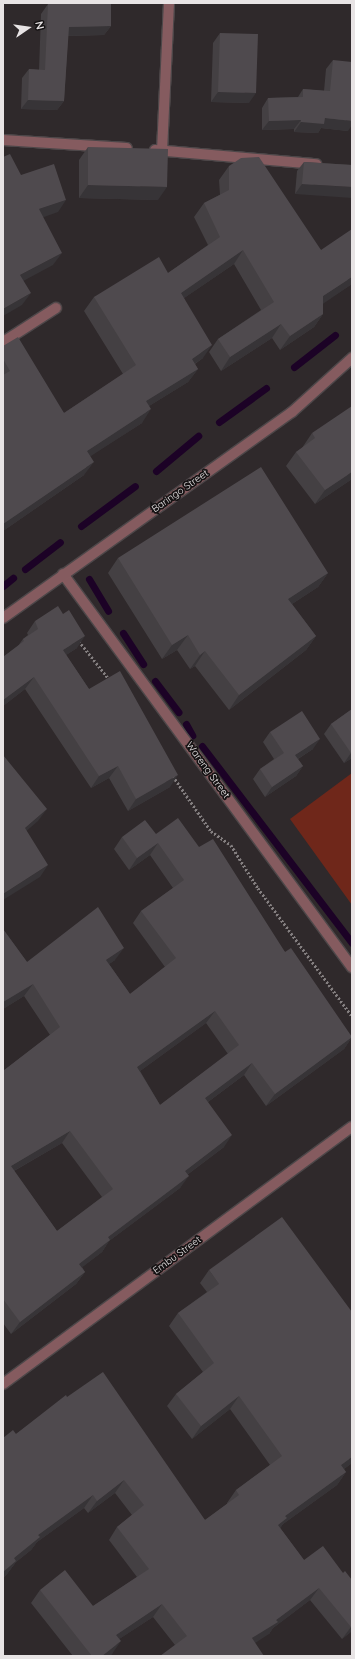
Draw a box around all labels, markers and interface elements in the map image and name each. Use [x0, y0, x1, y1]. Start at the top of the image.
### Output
north arrow [8, 8, 48, 48]
text: N [32, 20, 47, 31]
street label: Baringo Street [149, 467, 211, 515]
street label: Wareng Street [183, 739, 233, 801]
street label: Embu Street [151, 1234, 203, 1276]

